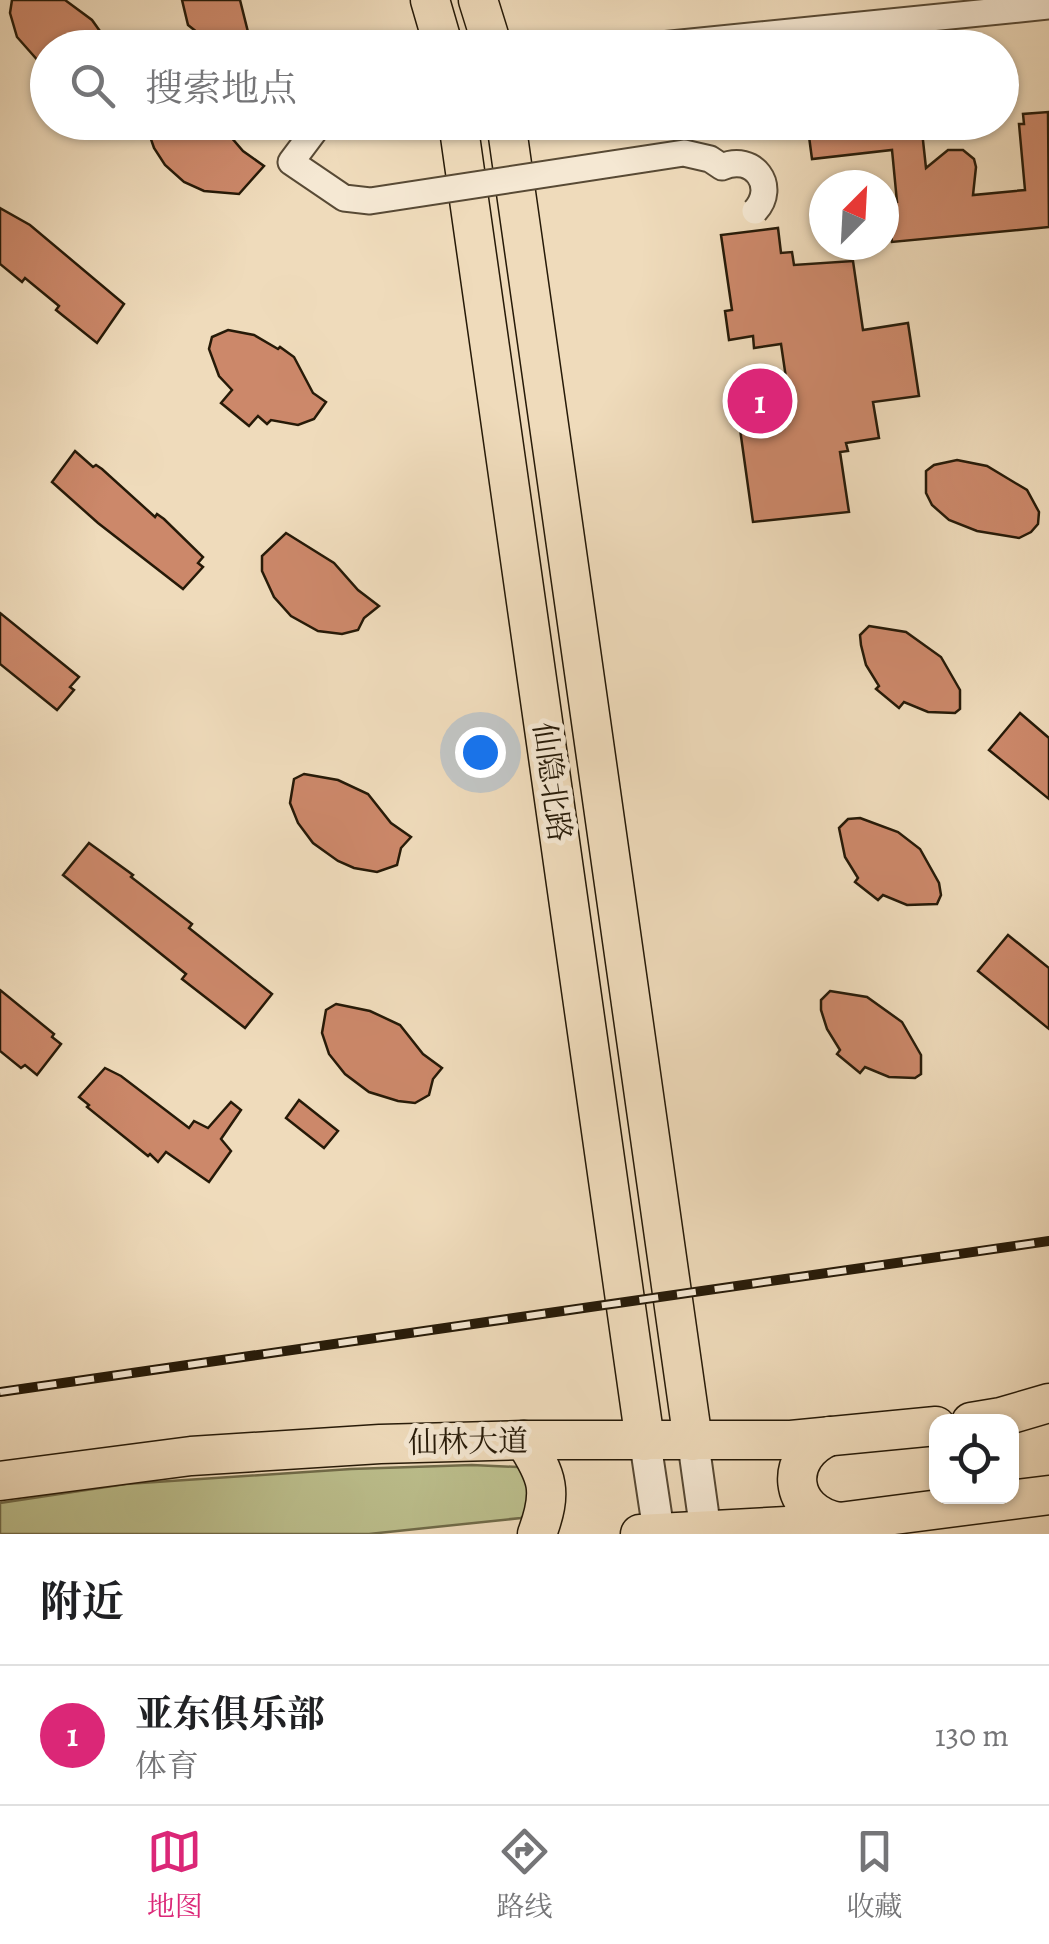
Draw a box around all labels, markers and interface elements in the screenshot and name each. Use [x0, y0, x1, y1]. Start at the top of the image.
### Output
search box [30, 30, 1019, 140]
icon: search [65, 58, 120, 113]
text: 搜索地点 [145, 62, 297, 114]
north arrow [809, 170, 899, 260]
pin: 1 [728, 364, 792, 438]
street label: 仙隐北路 [524, 720, 580, 844]
your location [455, 727, 506, 778]
map controls [929, 1414, 1019, 1504]
button: locate [929, 1414, 1019, 1504]
street label: 仙林大道 [408, 1421, 528, 1463]
text: 附近 [40, 1573, 124, 1630]
text: 亚东俱乐部 [135, 1688, 325, 1740]
text: 1 [67, 1713, 78, 1757]
text: 130 m [935, 1713, 1009, 1757]
text: 体育 [135, 1744, 199, 1788]
tab: 地图 [147, 1824, 203, 1926]
tab: 路线 [496, 1824, 552, 1926]
tab: 收藏 [846, 1824, 902, 1926]

